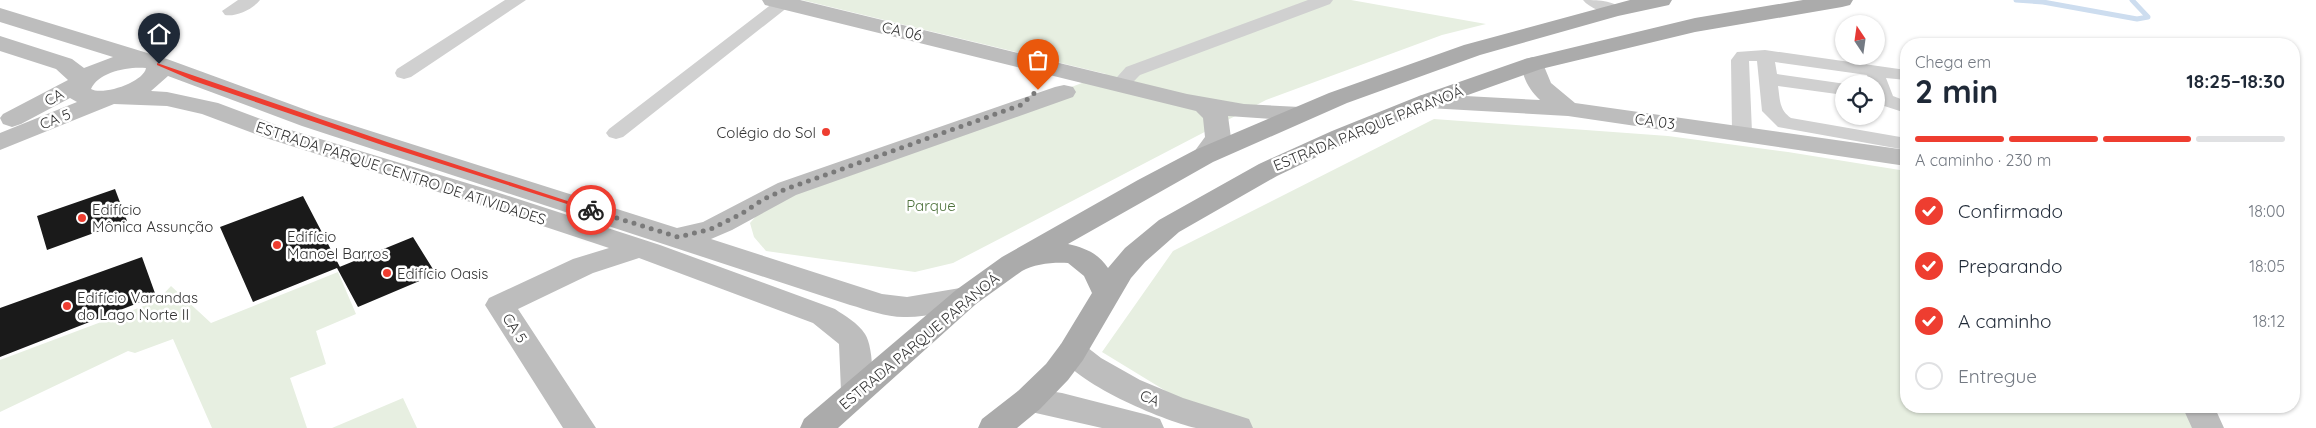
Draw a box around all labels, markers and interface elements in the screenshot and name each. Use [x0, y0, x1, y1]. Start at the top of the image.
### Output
pin [138, 13, 180, 64]
north arrow [1835, 15, 1885, 65]
map controls [1835, 15, 1885, 125]
street label: CA 06 [880, 17, 924, 45]
icon: home [145, 20, 173, 48]
pin [1017, 39, 1059, 90]
icon: bag [1024, 46, 1052, 74]
text: Chega em [1915, 52, 1991, 72]
text: 18:25–18:30 [2186, 69, 2285, 93]
text: 2 min [1915, 71, 1998, 111]
button: locate [1835, 75, 1885, 125]
street label: ESTRADA PARQUE PARANOÁ [1270, 81, 1466, 175]
street label: CA [41, 84, 67, 110]
street label: CA 5 [37, 104, 73, 134]
street label: CA 03 [1634, 109, 1676, 133]
street label: ESTRADA PARQUE CENTRO DE ATIVIDADES [254, 117, 548, 229]
place label: Colégio do Sol [717, 123, 816, 142]
marker: Colégio do Sol [820, 126, 832, 138]
text: A caminho · 230 m [1915, 150, 2051, 170]
courier [566, 185, 616, 235]
icon: bike [577, 196, 605, 224]
park label: Parque [906, 196, 956, 215]
icon: check [1915, 197, 1943, 225]
text: Confirmado [1958, 199, 2063, 223]
place label: Edifício Mônica Assunção [92, 200, 213, 236]
text: 18:00 [2248, 201, 2285, 221]
marker: Edifício Mônica Assunção [76, 212, 88, 224]
place label: Edifício Manoel Barros [287, 227, 388, 263]
marker: Edifício Manoel Barros [271, 239, 283, 251]
icon: check [1915, 252, 1943, 280]
text: Preparando [1958, 254, 2063, 278]
text: 18:05 [2249, 256, 2285, 276]
place label: Edifício Oasis [397, 264, 488, 283]
marker: Edifício Oasis [381, 267, 393, 279]
street label: ESTRADA PARQUE PARANOÁ [835, 268, 1003, 414]
place label: Edifício Varandas do Lago Norte II [77, 288, 198, 324]
marker: Edifício Varandas do Lago Norte II [61, 300, 73, 312]
icon: check [1915, 307, 1943, 335]
street label: CA 5 [498, 309, 532, 347]
text: A caminho [1958, 309, 2051, 333]
text: 18:12 [2253, 311, 2285, 331]
text: Entregue [1958, 364, 2037, 388]
street label: CA [1137, 385, 1163, 411]

